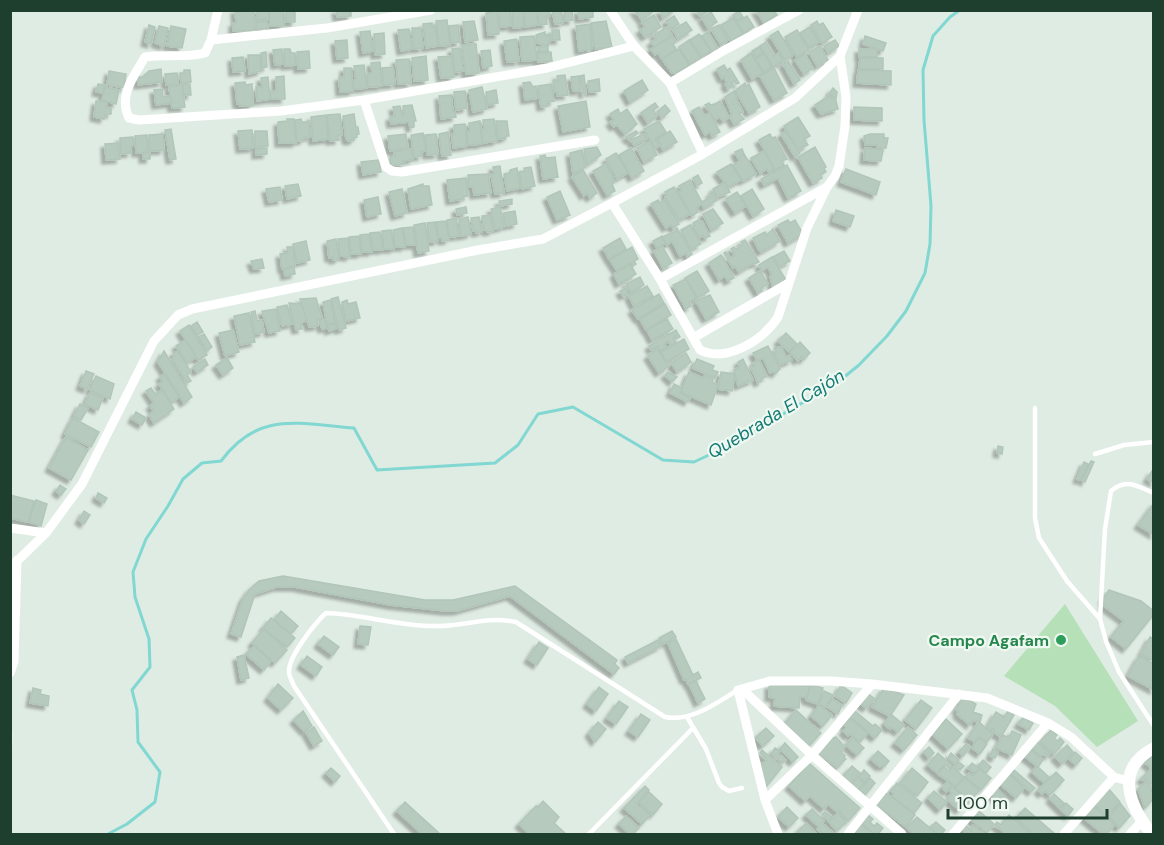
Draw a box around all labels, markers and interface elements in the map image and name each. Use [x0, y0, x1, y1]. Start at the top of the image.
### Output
water label: Quebrada El Cajón [703, 364, 849, 464]
place label: Campo Agafam [928, 630, 1049, 651]
marker: Campo Agafam [1054, 633, 1068, 647]
scale bar [948, 782, 1107, 820]
text: 100 m [957, 791, 1008, 815]

